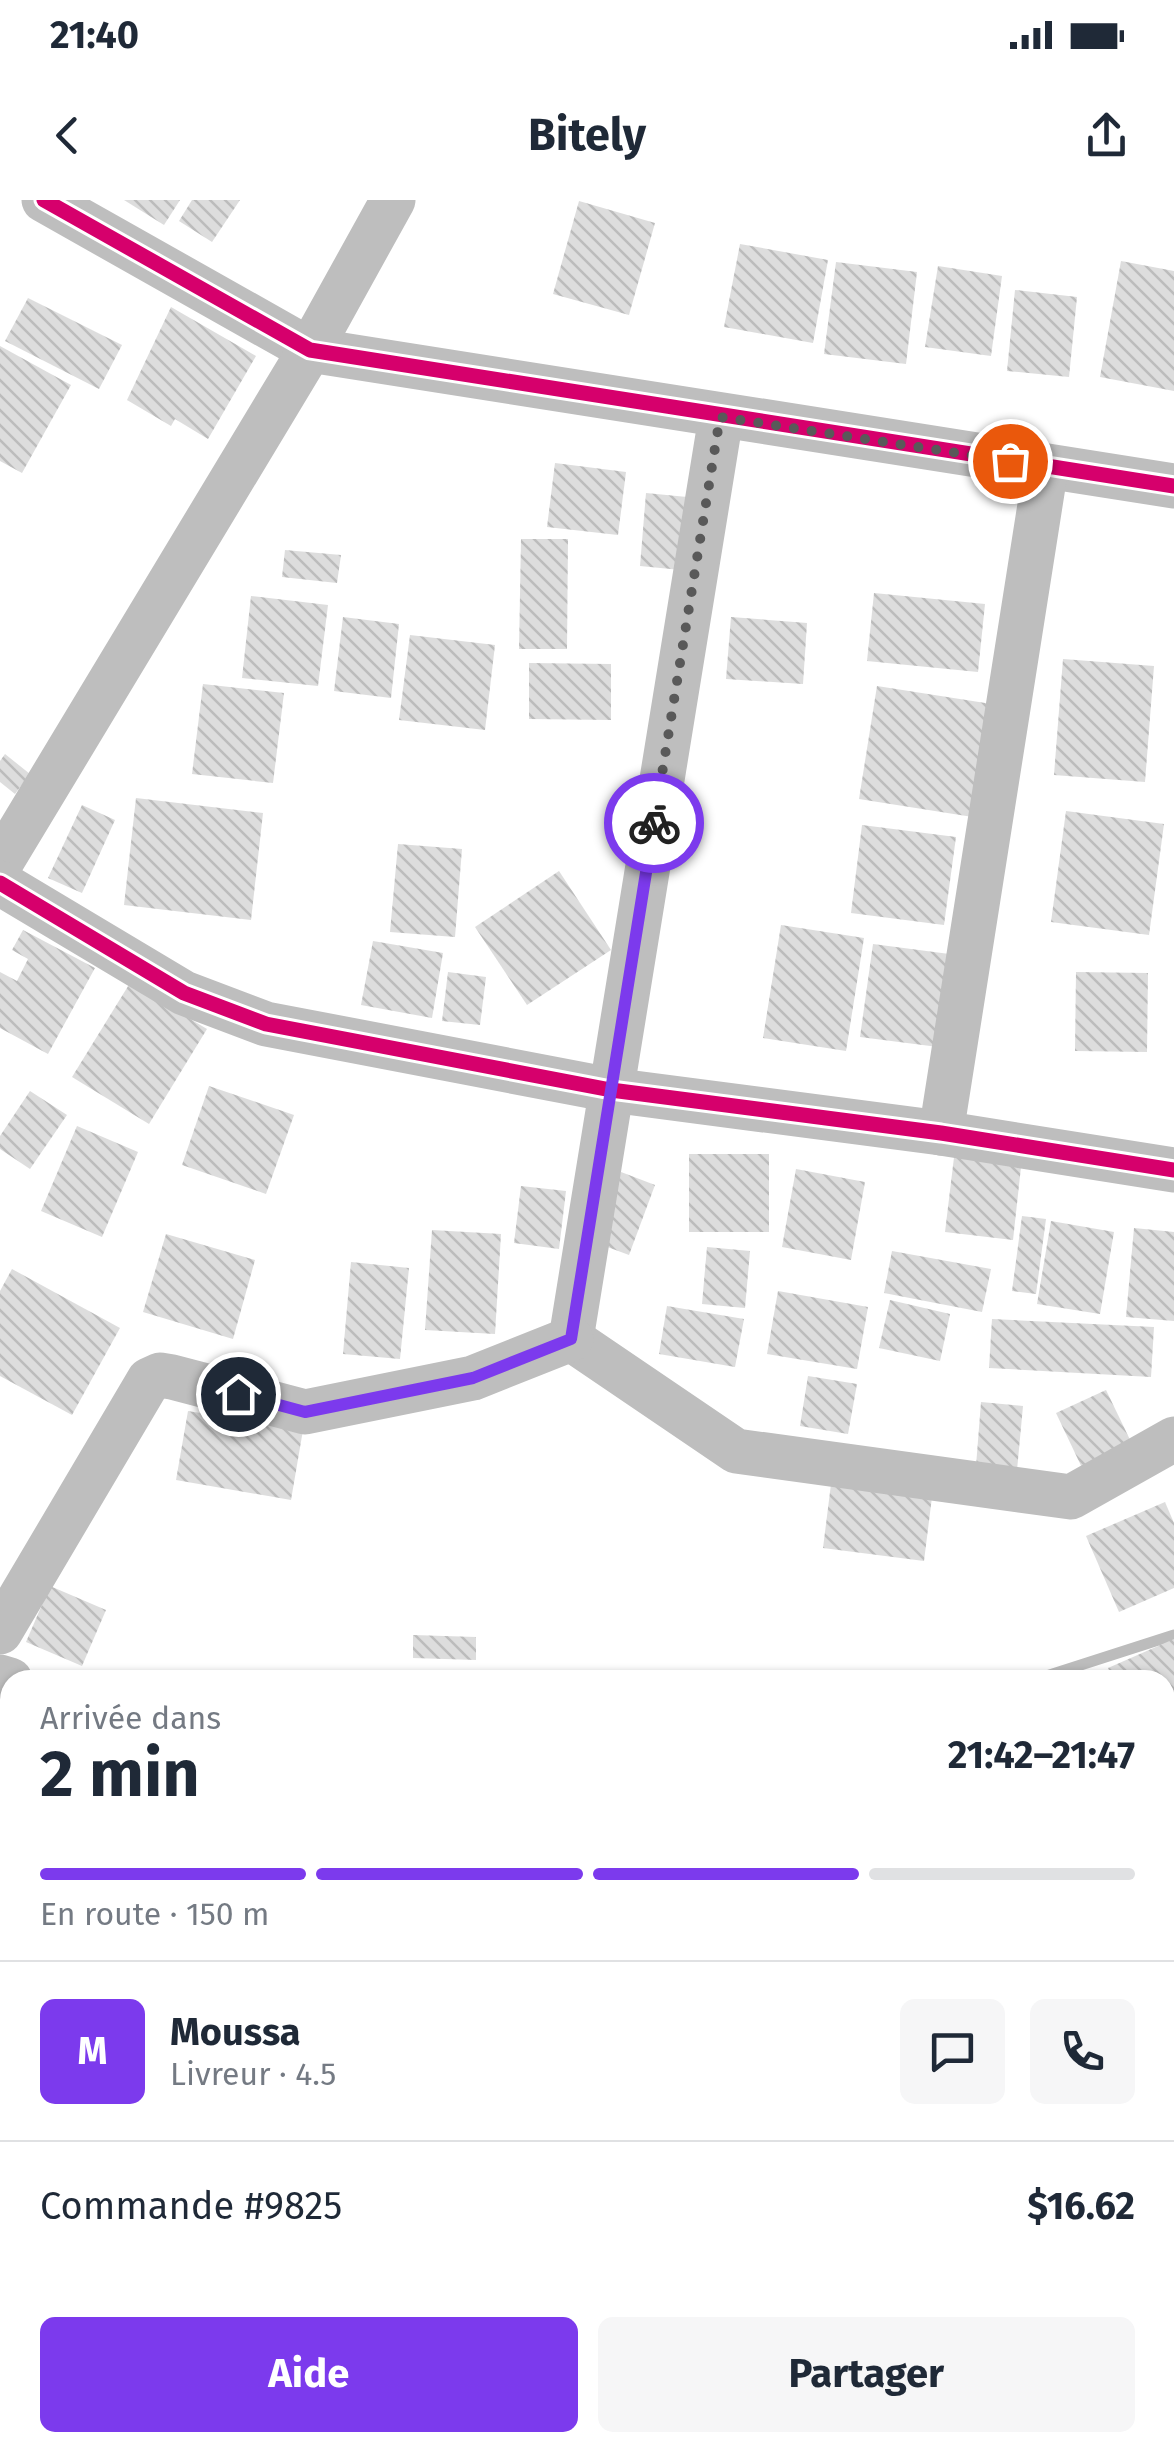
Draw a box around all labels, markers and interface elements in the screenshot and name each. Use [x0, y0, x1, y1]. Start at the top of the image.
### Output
text: 21:40 [50, 12, 139, 58]
icon: back [40, 108, 95, 163]
text: Bitely [528, 108, 646, 162]
icon: share [1079, 108, 1134, 163]
pin [968, 419, 1053, 504]
icon: bag [983, 434, 1038, 489]
courier [604, 773, 704, 873]
icon: bike [627, 796, 682, 851]
pin [196, 1352, 281, 1437]
icon: home [211, 1367, 266, 1422]
text: Arrivée dans [40, 1699, 221, 1737]
text: 21:42–21:47 [948, 1732, 1135, 1778]
text: 2 min [40, 1735, 200, 1813]
text: En route · 150 m [40, 1895, 270, 1933]
button: chat [900, 1999, 1005, 2104]
button: phone [1030, 1999, 1135, 2104]
text: Moussa [170, 2009, 301, 2055]
text: M [78, 2028, 107, 2074]
text: Livreur · 4.5 [170, 2055, 336, 2093]
text: Commande #9825 [40, 2183, 342, 2229]
text: $16.62 [1027, 2183, 1135, 2229]
button: Aide [40, 2317, 578, 2432]
button: Partager [598, 2317, 1135, 2432]

